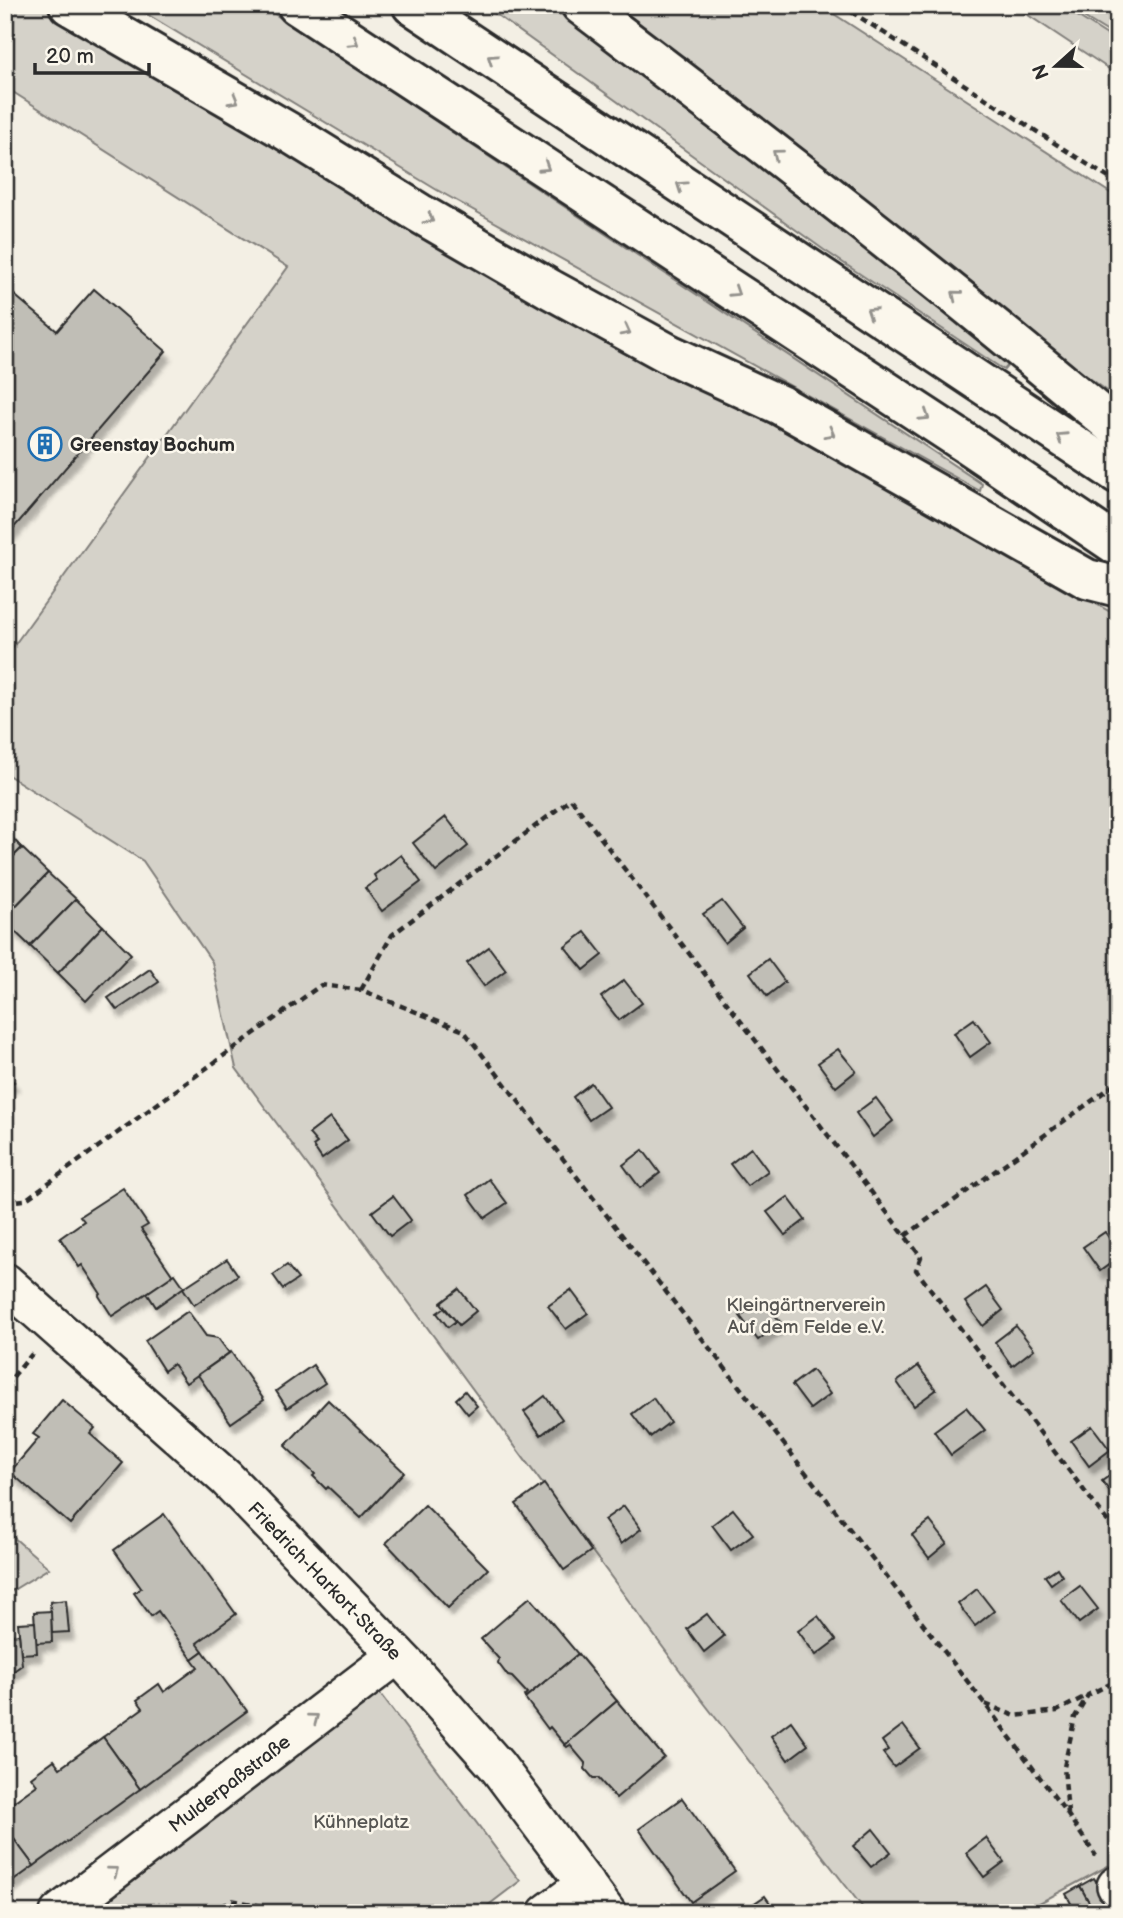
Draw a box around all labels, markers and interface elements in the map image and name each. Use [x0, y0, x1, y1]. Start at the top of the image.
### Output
scale bar [35, 32, 149, 76]
north arrow [1021, 32, 1092, 102]
one-way arrow [347, 34, 360, 47]
text: 20 m [46, 44, 94, 69]
one-way arrow [487, 55, 500, 67]
text: N [1028, 61, 1055, 82]
one-way arrow [227, 92, 240, 105]
one-way arrow [772, 150, 785, 163]
one-way arrow [537, 158, 550, 171]
one-way arrow [676, 181, 689, 194]
one-way arrow [421, 210, 434, 223]
one-way arrow [727, 283, 740, 296]
one-way arrow [951, 291, 964, 303]
one-way arrow [866, 307, 879, 320]
one-way arrow [619, 323, 632, 336]
one-way arrow [918, 408, 931, 421]
building icon: Greenstay Bochum [26, 425, 64, 463]
one-way arrow [822, 425, 835, 438]
one-way arrow [1056, 433, 1069, 445]
place label: Greenstay Bochum [70, 434, 235, 457]
park label: Kleingärtnerverein Auf dem Felde e.V. [726, 1294, 886, 1339]
street label: Friedrich-Harkort-Straße [242, 1498, 406, 1665]
one-way arrow [306, 1714, 319, 1727]
street label: Mulderpaßstraße [165, 1731, 295, 1838]
park label: Kühneplatz [313, 1811, 410, 1834]
one-way arrow [106, 1867, 118, 1880]

